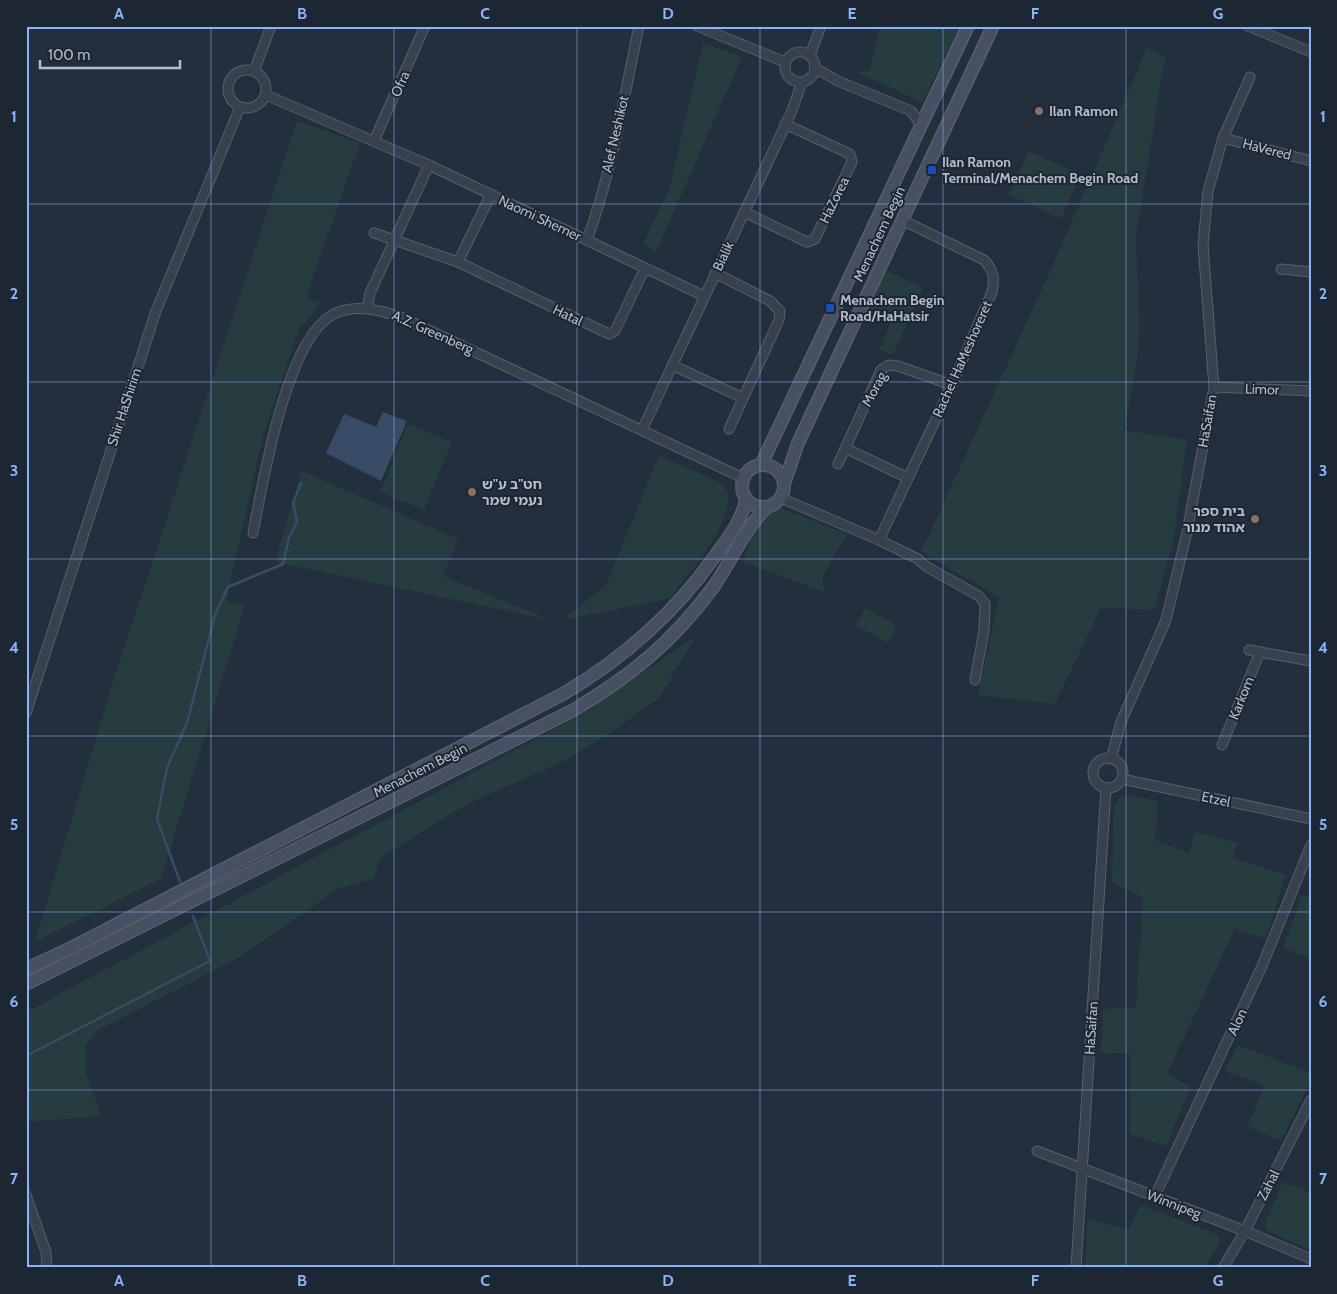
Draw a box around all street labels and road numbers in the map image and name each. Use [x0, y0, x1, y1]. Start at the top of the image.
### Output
street label: Ofra [386, 68, 414, 100]
street label: Alef Neshikot [597, 94, 633, 174]
street label: HaVered [1241, 134, 1293, 164]
street label: HaZorea [815, 174, 853, 226]
street label: Menachem Begin [849, 183, 909, 284]
street label: Naomi Shemer [496, 191, 585, 245]
street label: Bialik [708, 238, 738, 274]
street label: Rachel HaMeshoreret [928, 298, 996, 420]
street label: Hatal [550, 300, 587, 330]
street label: A.Z. Greenberg [389, 306, 477, 358]
street label: Shir HaShirim [103, 366, 145, 448]
street label: Morag [857, 368, 891, 410]
street label: Limor [1245, 379, 1280, 399]
street label: HaSaifan [1194, 393, 1221, 449]
street label: Karkom [1224, 674, 1258, 722]
street label: Menachem Begin [370, 739, 470, 801]
street label: Etzel [1200, 787, 1233, 811]
street label: HaSaifan [1080, 1001, 1102, 1055]
street label: Alon [1223, 1006, 1251, 1038]
street label: Zahal [1253, 1166, 1284, 1203]
street label: Winnipeg [1144, 1185, 1205, 1223]

